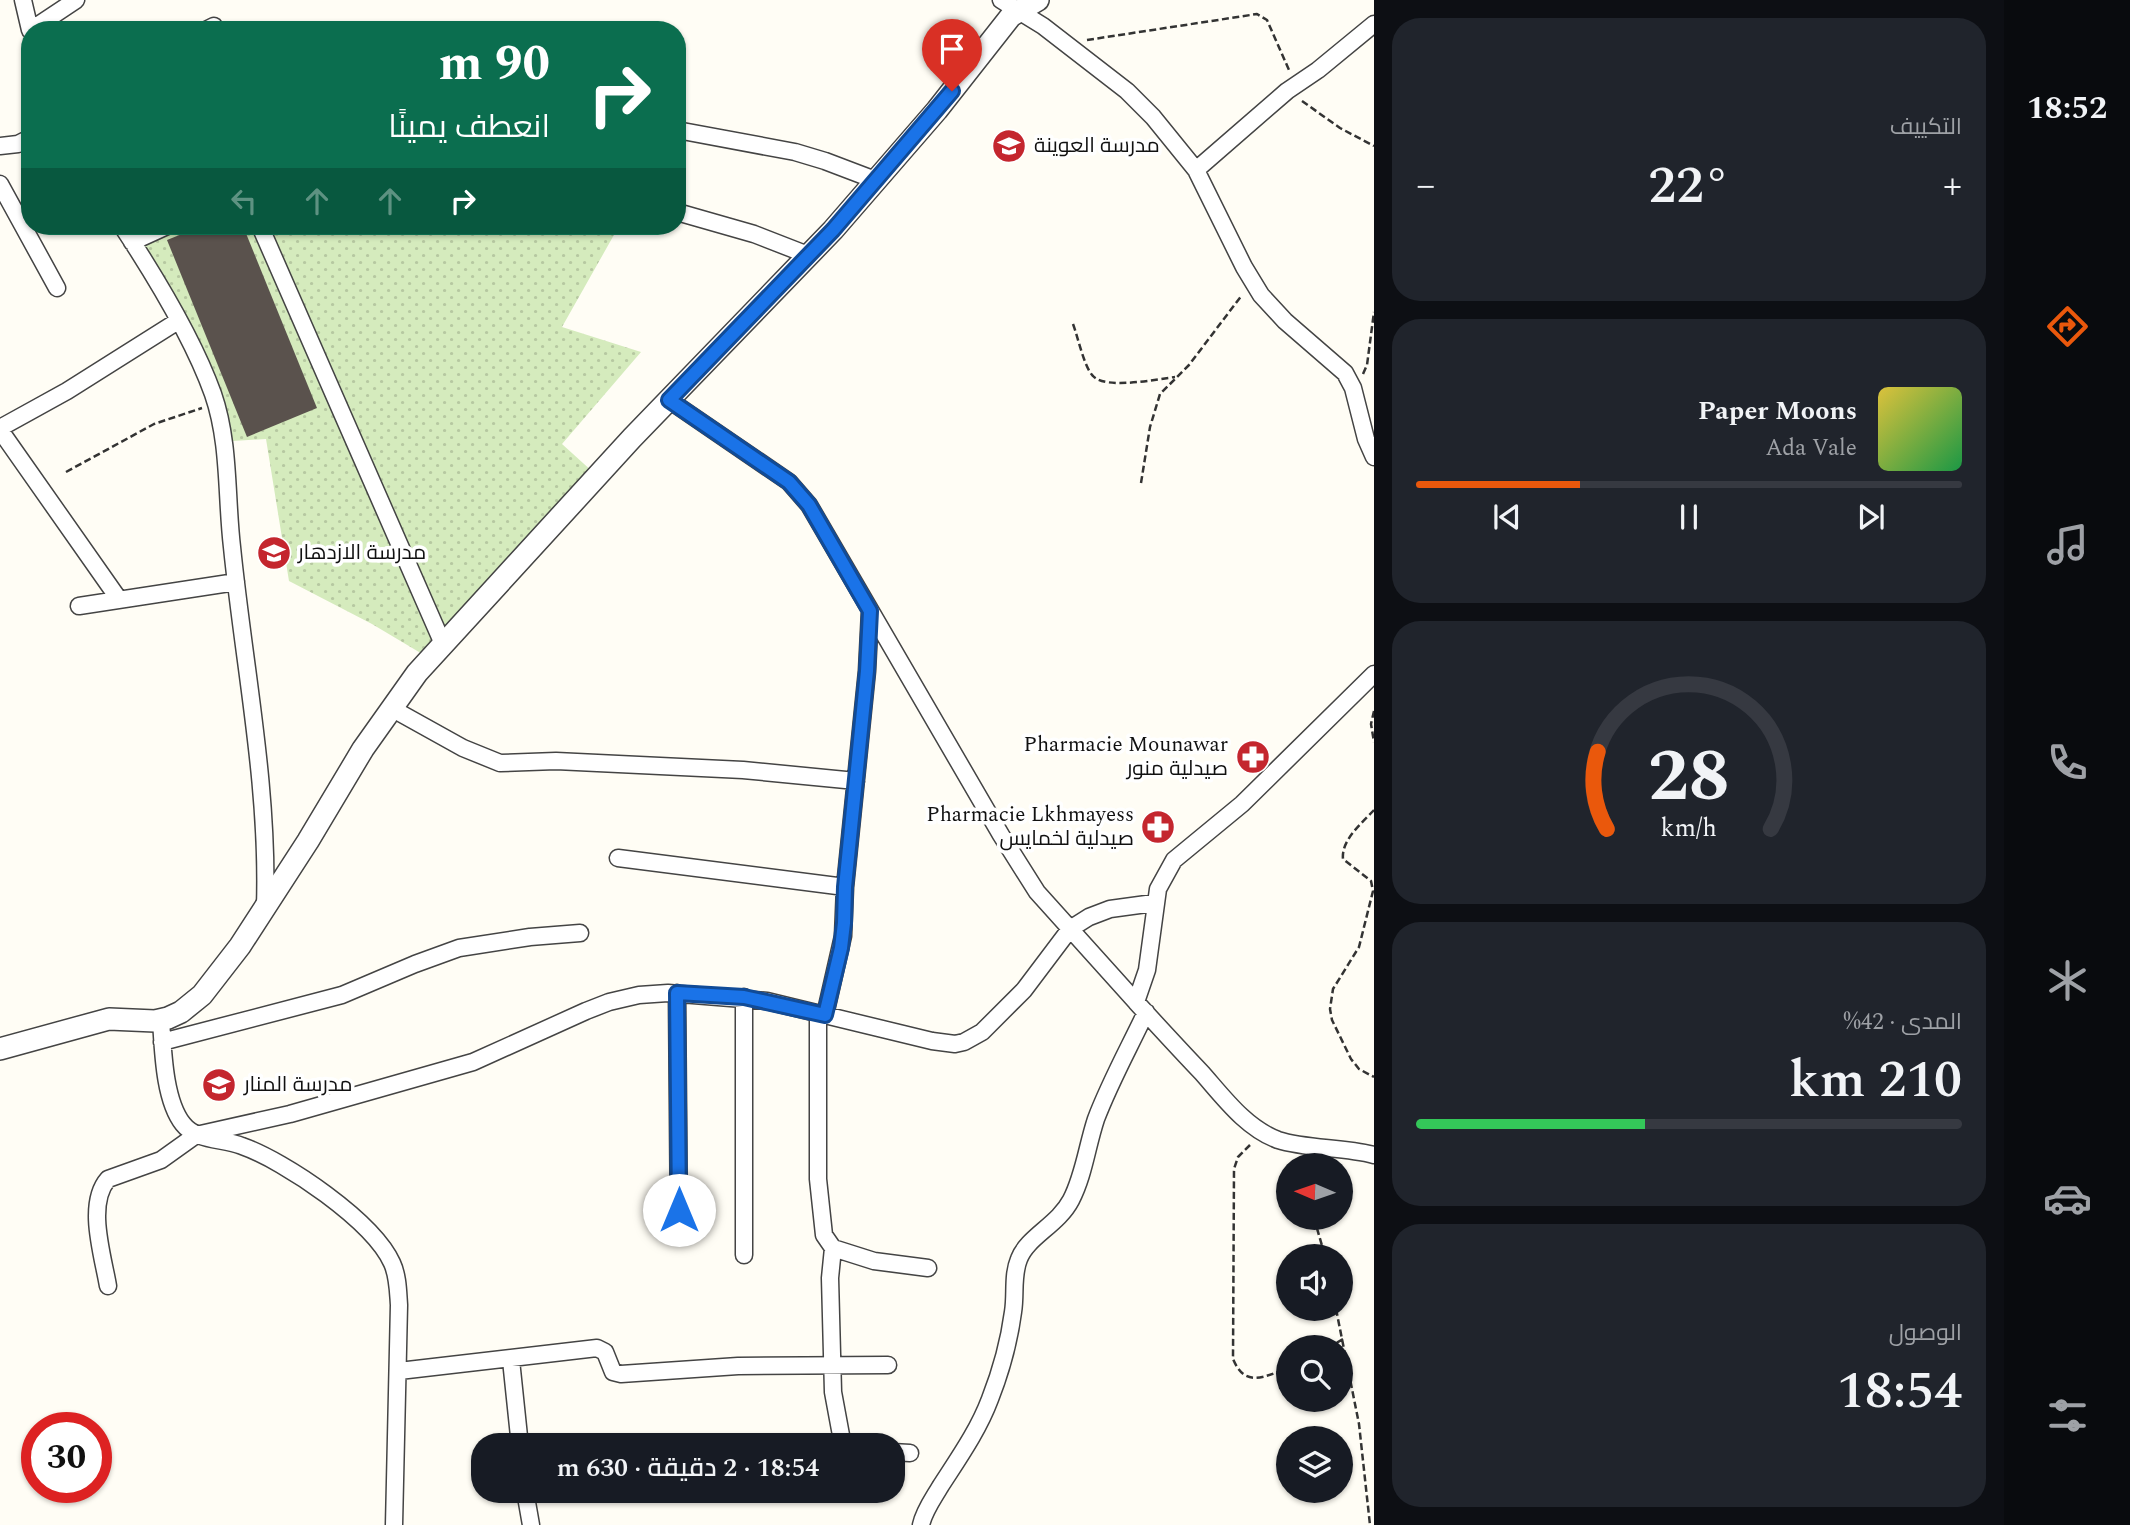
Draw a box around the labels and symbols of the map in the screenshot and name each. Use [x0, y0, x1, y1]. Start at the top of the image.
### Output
pin [922, 19, 982, 91]
school or university icon: مدرسة العوينة [990, 127, 1028, 165]
place label: مدرسة العوينة [1034, 130, 1160, 162]
school or university icon: مدرسة الازدهار [255, 534, 293, 572]
place label: مدرسة الازدهار [297, 537, 426, 569]
place label: Pharmacie Mounawar صيدلية منور [1024, 729, 1228, 785]
pharmacy icon: Pharmacie Mounawar صيدلية منور [1234, 738, 1272, 776]
place label: Pharmacie Lkhmayess صيدلية لخمايس [926, 799, 1134, 855]
pharmacy icon: Pharmacie Lkhmayess صيدلية لخمايس [1139, 808, 1177, 846]
school or university icon: مدرسة المنار [200, 1066, 238, 1104]
place label: مدرسة المنار [243, 1069, 353, 1101]
north arrow [1276, 1153, 1353, 1230]
position arrow [642, 1173, 716, 1247]
speed limit sign: 30 [21, 1412, 112, 1503]

